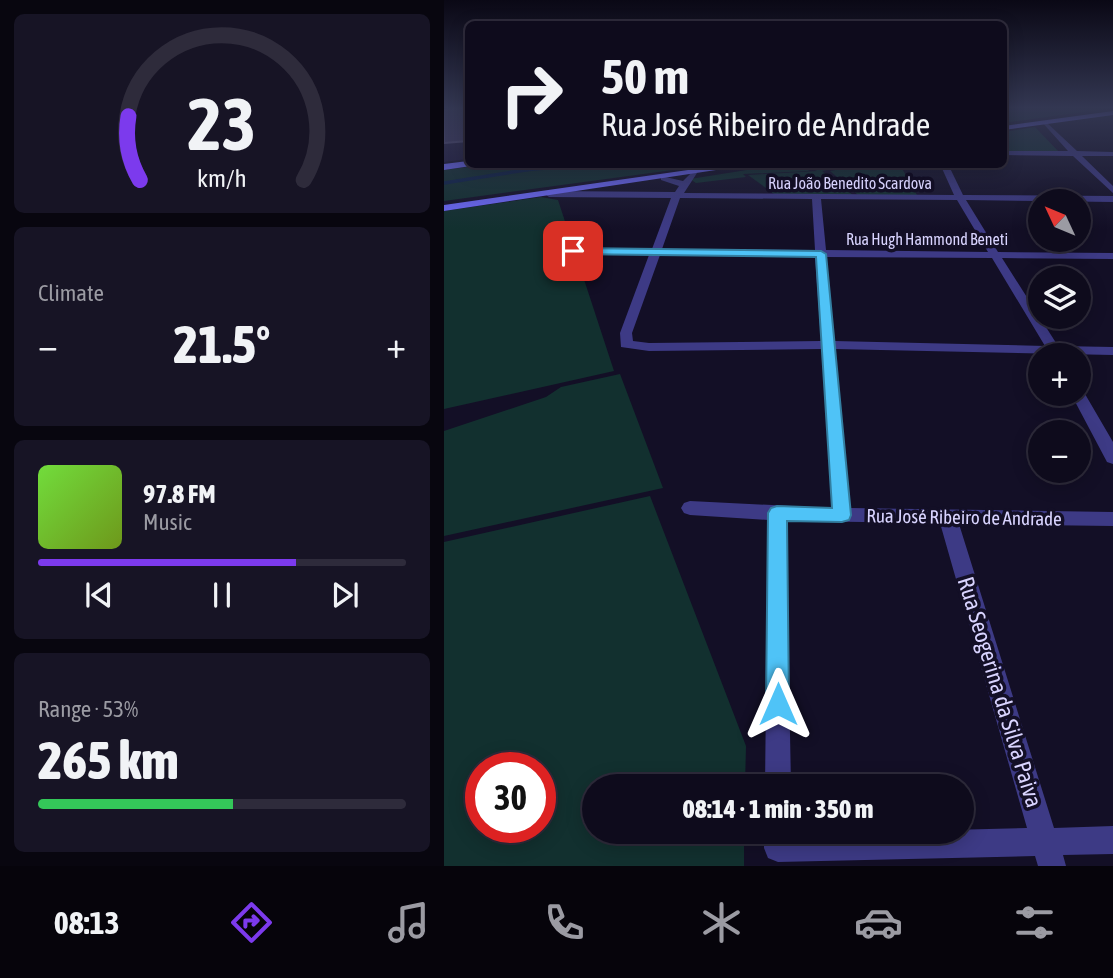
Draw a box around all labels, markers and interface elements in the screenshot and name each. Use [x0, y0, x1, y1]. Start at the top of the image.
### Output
text: 50 m [601, 48, 689, 104]
icon: right [486, 49, 577, 140]
text: 23 [188, 82, 256, 165]
text: Rua José Ribeiro de Andrade [601, 106, 930, 143]
text: km/h [197, 163, 247, 191]
street label: Rua João Benedito Scardova [768, 174, 932, 192]
north arrow [1028, 189, 1092, 252]
map controls [1028, 189, 1091, 483]
pin [543, 221, 603, 281]
street label: Rua Hugh Hammond Beneti [846, 230, 1008, 249]
icon: arrive [554, 232, 592, 270]
button: layers [1028, 266, 1091, 329]
text: Climate [38, 280, 104, 306]
text: 21.5° [174, 314, 270, 374]
text: − [38, 323, 58, 366]
text: + [386, 323, 406, 366]
button: + [1028, 343, 1091, 406]
button: − [1028, 420, 1091, 483]
text: 97.8 FM [143, 479, 216, 509]
street label: Rua José Ribeiro de Andrade [866, 504, 1062, 530]
text: Music [143, 509, 191, 535]
street label: Rua Seogerina da Silva Paiva [953, 574, 1047, 810]
icon: previous [80, 576, 118, 614]
icon: pause [203, 576, 241, 614]
icon: next [326, 576, 364, 614]
position arrow [741, 667, 815, 741]
text: Range · 53% [38, 696, 138, 722]
text: 265 km [38, 730, 179, 790]
speed limit sign: 30 [465, 752, 556, 843]
text: 08:14 · 1 min · 350 m [683, 794, 873, 824]
icon: directions [227, 898, 276, 947]
icon: music [384, 898, 433, 947]
icon: phone [540, 898, 589, 947]
icon: climate [697, 898, 746, 947]
icon: car [854, 898, 903, 947]
icon: filters [1010, 898, 1059, 947]
text: 08:13 [54, 904, 120, 941]

